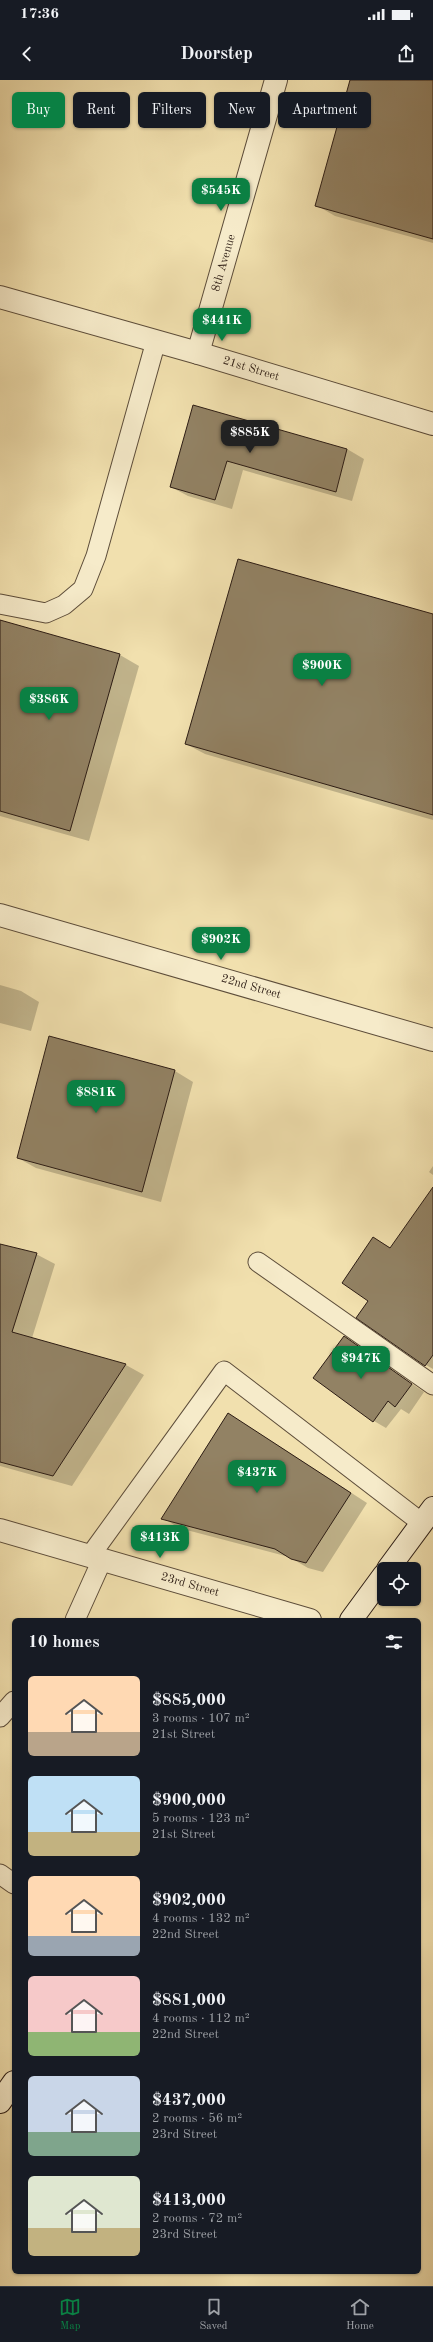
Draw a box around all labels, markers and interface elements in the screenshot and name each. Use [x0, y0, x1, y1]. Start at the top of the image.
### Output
text: 17:36 [20, 7, 59, 22]
icon: back [16, 43, 38, 65]
icon: share [395, 43, 417, 65]
text: Doorstep [180, 45, 253, 63]
chip: Buy [12, 92, 65, 128]
chip: Rent [73, 92, 130, 128]
chip: Filters [138, 92, 206, 128]
chip: New [214, 92, 270, 128]
chip: Apartment [278, 92, 371, 128]
pin: $545K [193, 178, 249, 212]
text: $545K [201, 184, 241, 197]
street label: 8th Avenue [210, 232, 238, 293]
pin: $441K [194, 308, 250, 342]
text: $441K [202, 314, 242, 327]
street label: 21st Street [221, 355, 281, 383]
pin: $885K [222, 420, 278, 454]
text: $885K [230, 426, 270, 439]
pin: $900K [294, 653, 350, 687]
text: $900K [302, 659, 342, 672]
pin: $386K [21, 687, 77, 721]
text: $386K [29, 693, 69, 706]
pin: $902K [193, 927, 249, 961]
text: $902K [201, 933, 241, 946]
street label: 22nd Street [220, 973, 282, 1001]
pin: $881K [68, 1080, 124, 1114]
text: $881K [76, 1086, 116, 1099]
pin: $947K [333, 1346, 389, 1380]
text: $947K [341, 1352, 381, 1365]
pin: $437K [229, 1460, 285, 1494]
text: $437K [237, 1466, 277, 1479]
pin: $413K [132, 1525, 188, 1559]
text: $413K [140, 1531, 180, 1544]
map controls [377, 1562, 421, 1606]
button: locate [377, 1562, 421, 1606]
street label: 23rd Street [159, 1571, 221, 1599]
icon: filters [383, 1631, 405, 1653]
text: 10 homes [28, 1634, 100, 1651]
icon: home [60, 1692, 108, 1740]
text: $885,000 [152, 1692, 226, 1709]
text: 3 rooms · 107 m² [152, 1712, 250, 1725]
text: 21st Street [152, 1728, 215, 1741]
icon: home [60, 1792, 108, 1840]
text: $900,000 [152, 1792, 226, 1809]
text: 5 rooms · 123 m² [152, 1812, 250, 1825]
text: 21st Street [152, 1828, 215, 1841]
icon: home [60, 1892, 108, 1940]
text: $902,000 [152, 1892, 226, 1909]
text: 4 rooms · 132 m² [152, 1912, 250, 1925]
text: 22nd Street [152, 1928, 219, 1941]
icon: home [60, 1992, 108, 2040]
text: $881,000 [152, 1992, 226, 2009]
text: 4 rooms · 112 m² [152, 2012, 250, 2025]
text: 22nd Street [152, 2028, 219, 2041]
icon: home [60, 2092, 108, 2140]
text: $437,000 [152, 2092, 226, 2109]
text: 2 rooms · 56 m² [152, 2112, 242, 2125]
text: 23rd Street [152, 2128, 217, 2141]
icon: home [60, 2192, 108, 2240]
text: $413,000 [152, 2192, 226, 2209]
text: 2 rooms · 72 m² [152, 2212, 242, 2225]
text: 23rd Street [152, 2228, 217, 2241]
tab: Map [59, 2296, 81, 2334]
tab: Saved [200, 2296, 228, 2334]
tab: Home [346, 2296, 374, 2334]

